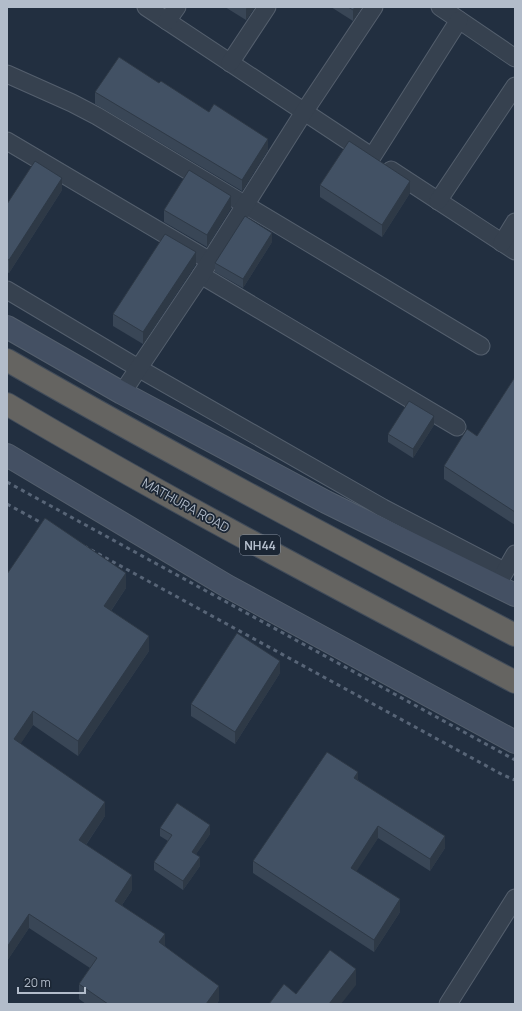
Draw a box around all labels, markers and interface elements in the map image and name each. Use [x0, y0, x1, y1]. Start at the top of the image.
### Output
street label: MATHURA ROAD [139, 473, 233, 537]
road number: NH44 [240, 535, 280, 555]
scale bar [18, 969, 85, 995]
text: 20 m [24, 974, 51, 991]

